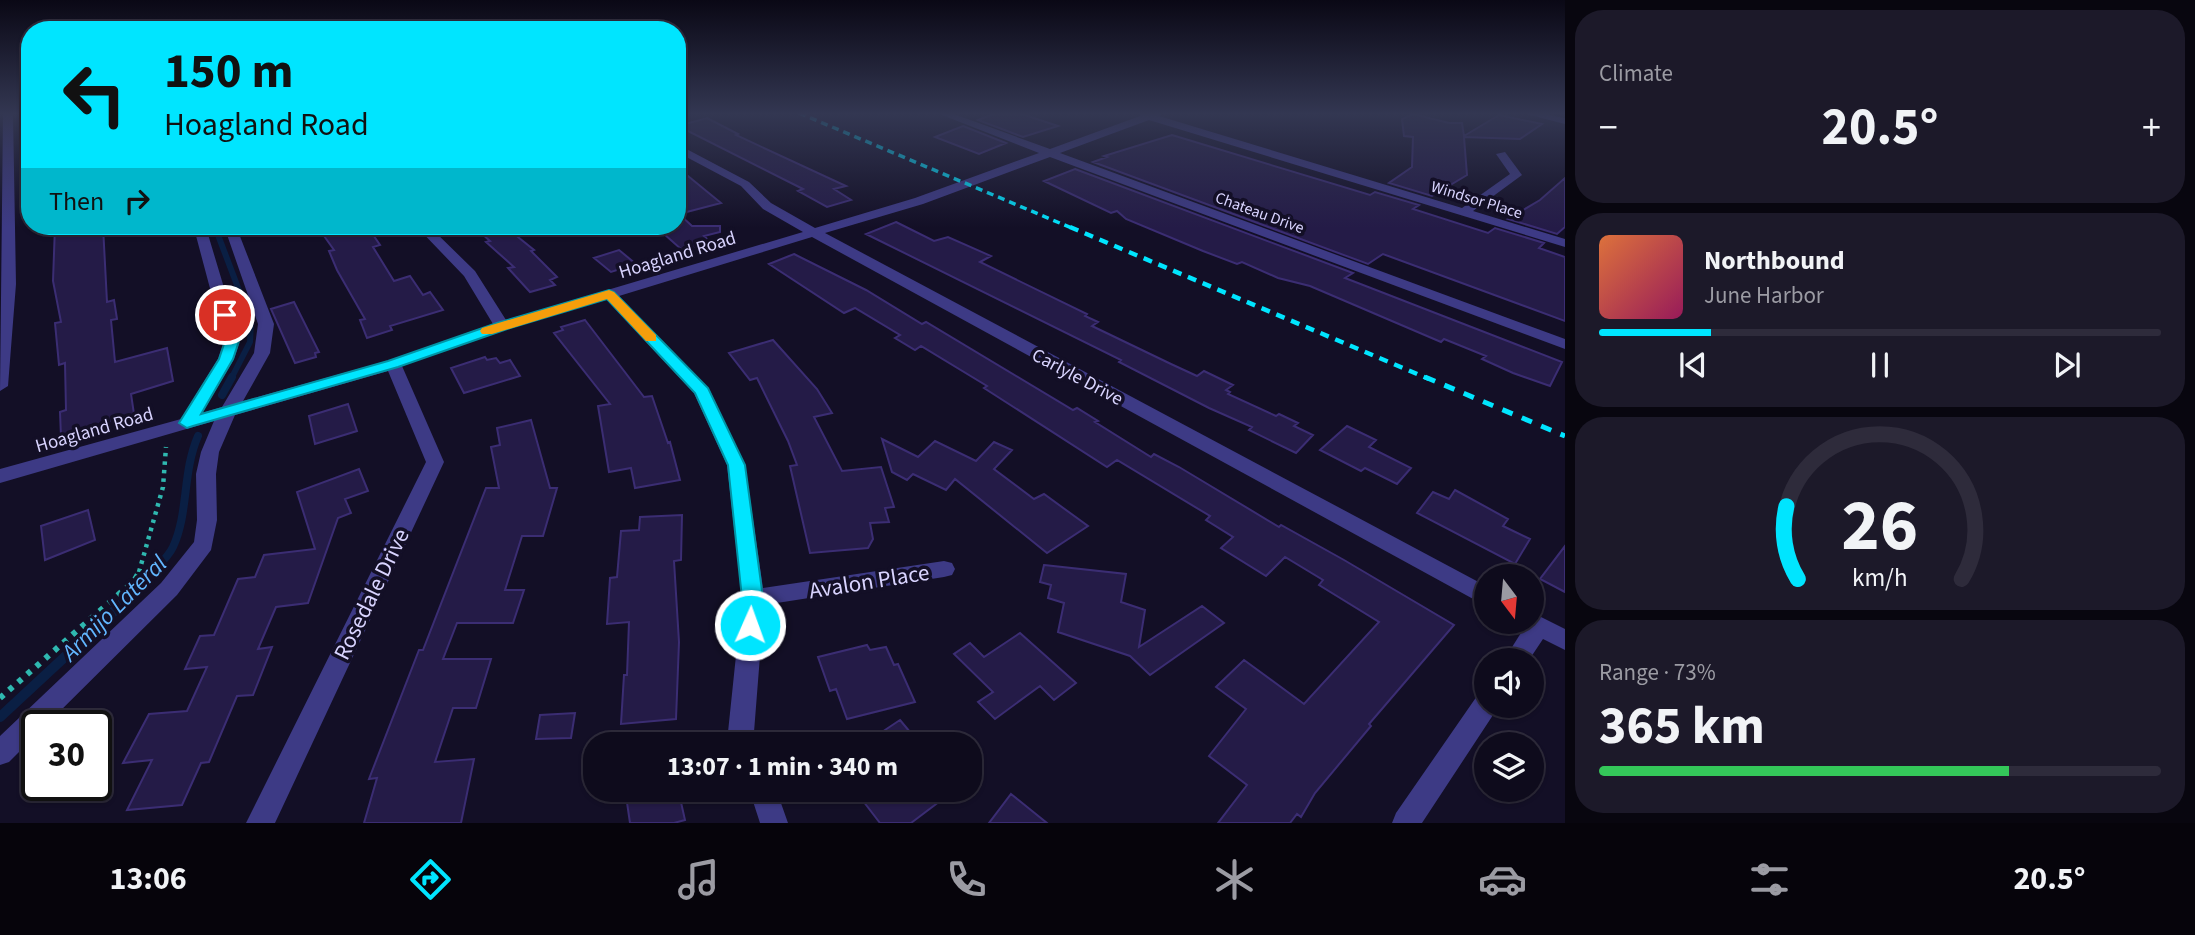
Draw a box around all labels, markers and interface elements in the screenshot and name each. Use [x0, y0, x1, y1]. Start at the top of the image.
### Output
text: 150 m [164, 37, 293, 107]
icon: left [49, 49, 140, 140]
text: Climate [1599, 57, 1673, 90]
text: 20.5° [1822, 91, 1938, 165]
text: − [1599, 101, 1618, 155]
text: + [2142, 101, 2161, 155]
text: Hoagland Road [164, 102, 369, 148]
street label: Windsor Place [1428, 176, 1525, 224]
icon: right [118, 182, 156, 220]
text: Then [49, 183, 104, 220]
street label: Chateau Drive [1212, 187, 1307, 239]
street label: Hoagland Road [615, 225, 739, 286]
text: Northbound [1704, 242, 1845, 279]
text: June Harbor [1704, 279, 1824, 312]
pin [195, 285, 255, 345]
icon: arrive [206, 296, 244, 334]
street label: Carlyle Drive [1027, 342, 1128, 413]
icon: previous [1674, 346, 1712, 384]
icon: pause [1861, 346, 1899, 384]
icon: next [2048, 346, 2086, 384]
street label: Hoagland Road [32, 401, 157, 460]
text: 26 [1842, 475, 1918, 579]
street label: Rosedale Drive [325, 523, 417, 665]
water label: Armijo Lateral [52, 547, 175, 671]
street label: Avalon Place [806, 556, 932, 607]
text: km/h [1852, 560, 1908, 596]
north arrow [1474, 564, 1544, 634]
map controls [1474, 564, 1544, 802]
position arrow [713, 588, 787, 662]
button: sound [1474, 648, 1544, 718]
text: Range · 73% [1599, 656, 1716, 689]
text: 365 km [1599, 690, 1765, 764]
speed limit sign: 30 [21, 710, 112, 801]
button: layers [1474, 732, 1544, 802]
text: 13:07 · 1 min · 340 m [667, 748, 898, 785]
icon: directions [406, 855, 455, 904]
icon: music [674, 855, 723, 904]
icon: phone [942, 855, 991, 904]
icon: climate [1210, 855, 1259, 904]
icon: car [1478, 855, 1527, 904]
icon: filters [1745, 855, 1794, 904]
text: 13:06 [109, 856, 187, 902]
text: 20.5° [2013, 856, 2085, 902]

